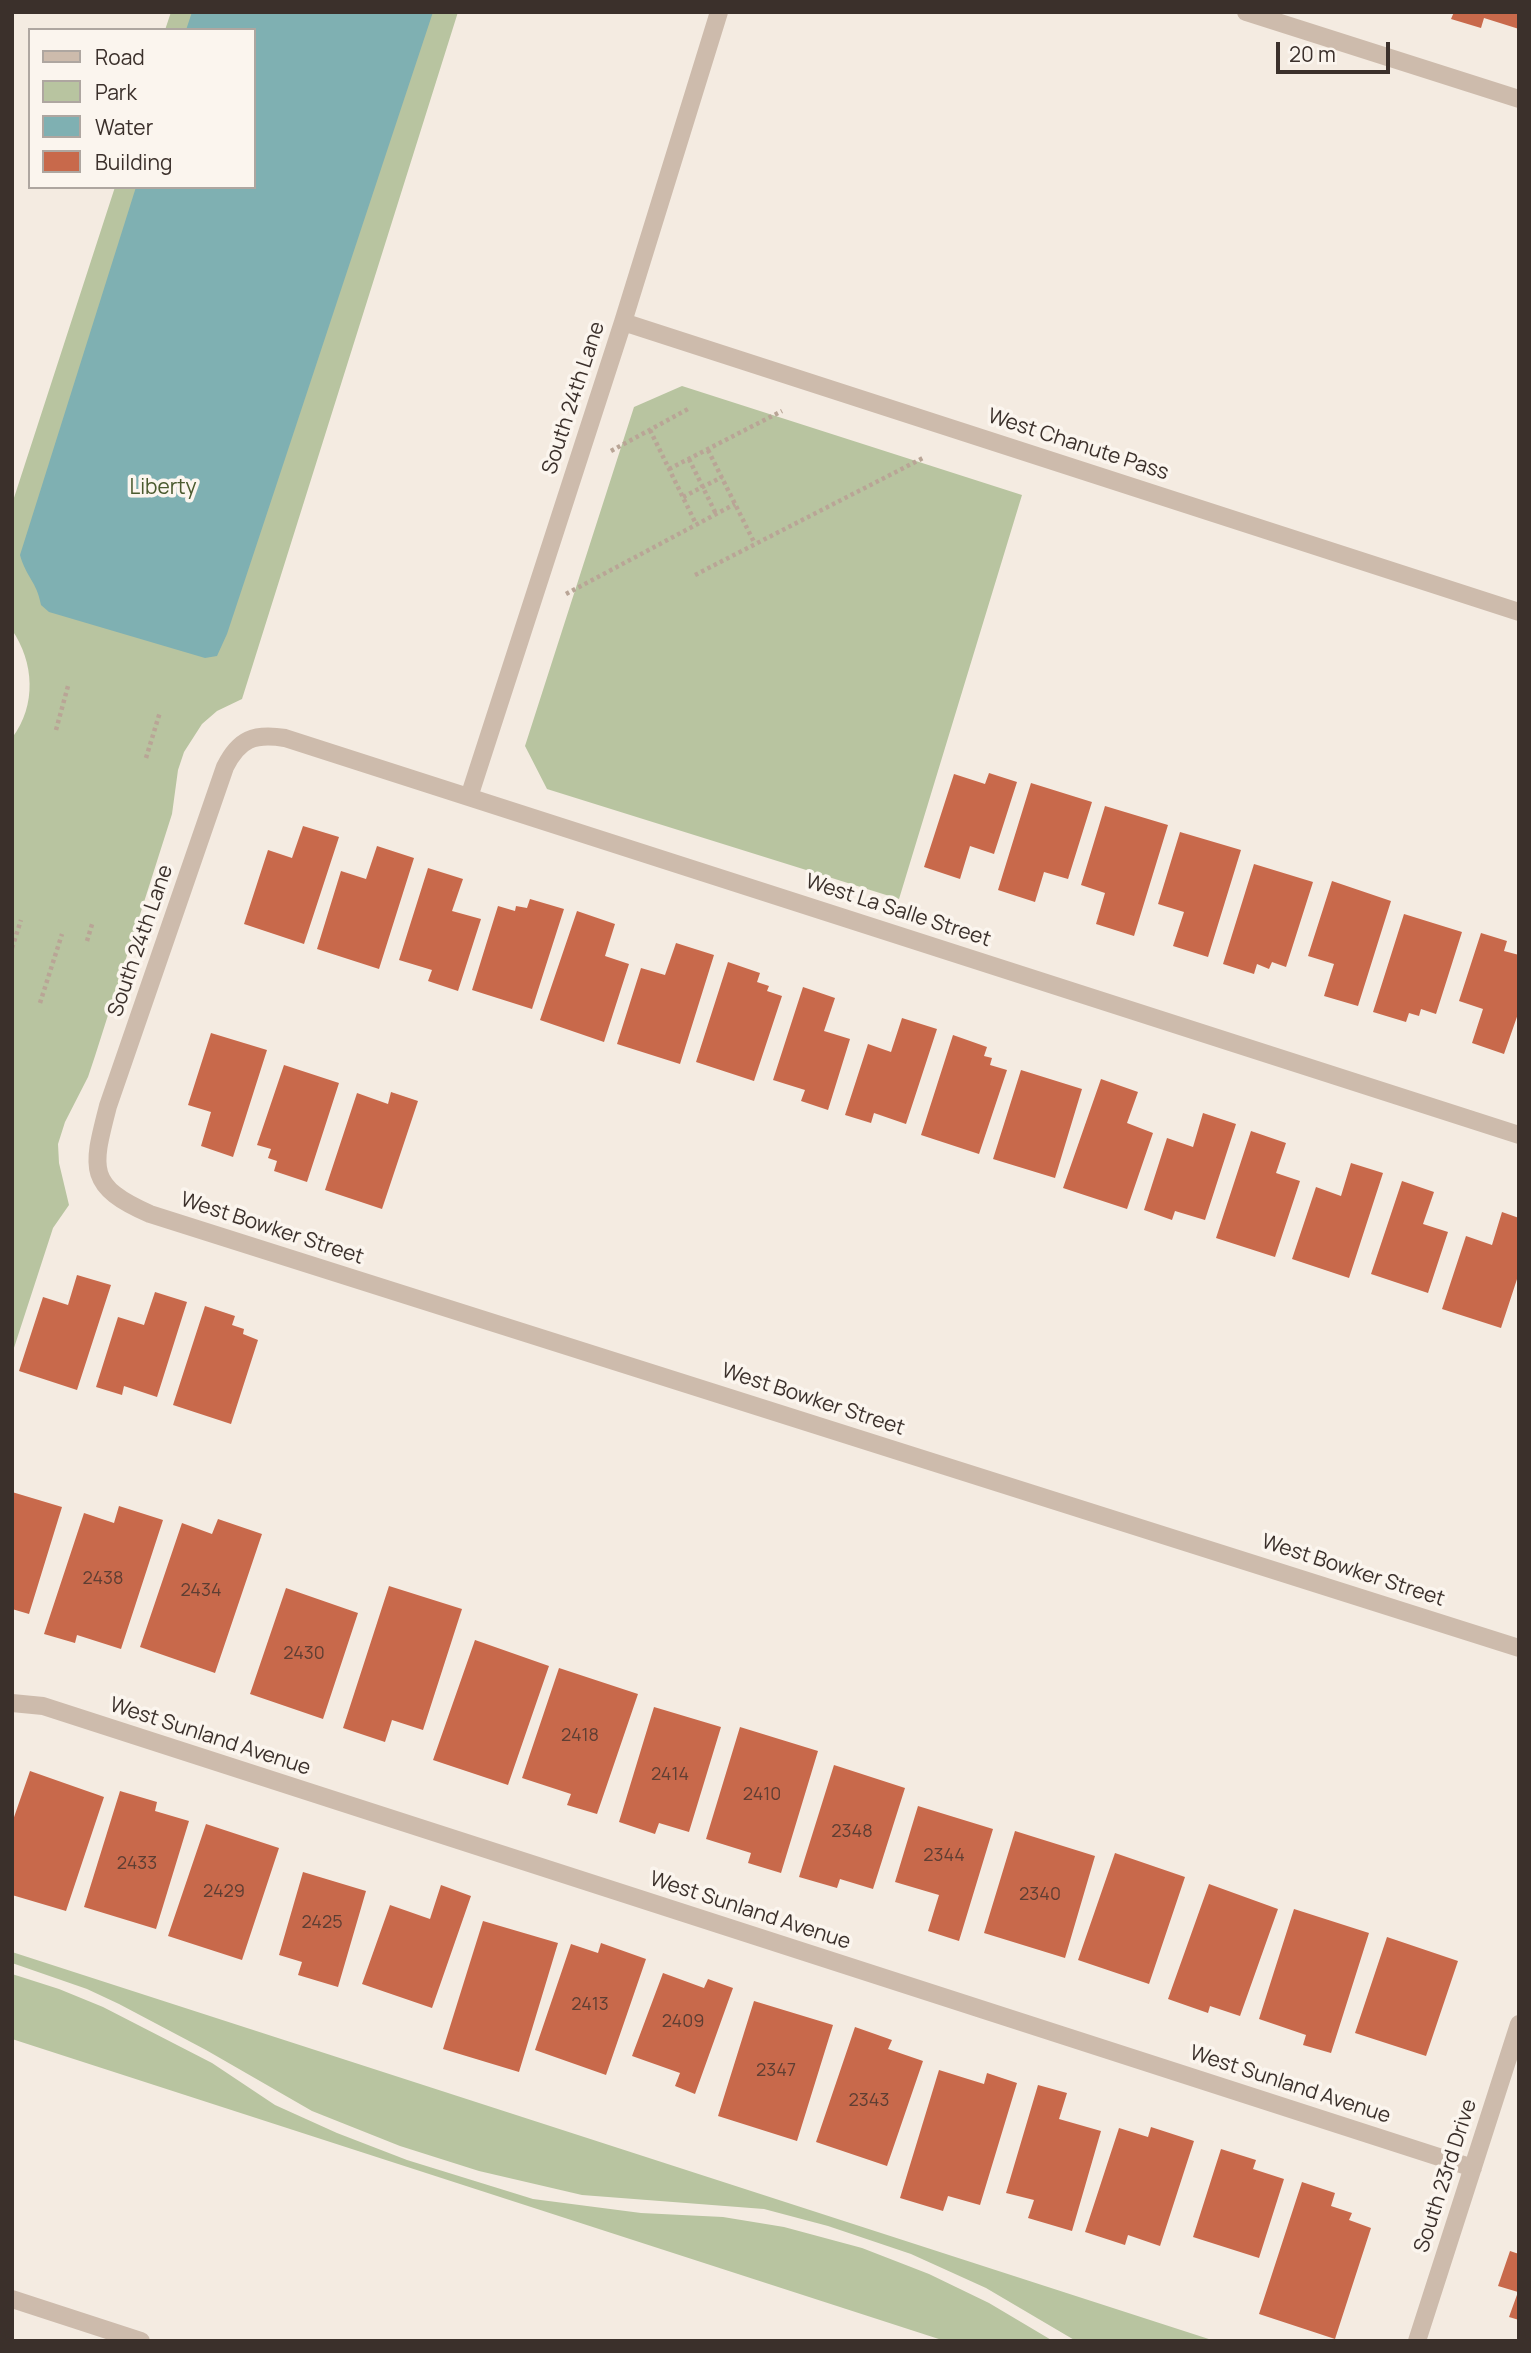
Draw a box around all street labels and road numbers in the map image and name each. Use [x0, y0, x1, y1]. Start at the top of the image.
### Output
street label: South 24th Lane [537, 318, 611, 478]
street label: West Chanute Pass [984, 404, 1172, 486]
street label: South 24th Lane [103, 862, 179, 1020]
street label: West La Salle Street [802, 869, 994, 953]
street label: West Bowker Street [177, 1187, 367, 1271]
street label: West Bowker Street [718, 1358, 908, 1442]
street label: West Bowker Street [1258, 1529, 1448, 1613]
street label: West Sunland Avenue [106, 1693, 314, 1781]
street label: West Sunland Avenue [646, 1867, 854, 1955]
street label: West Sunland Avenue [1186, 2041, 1394, 2129]
street label: South 23rd Drive [1409, 2096, 1483, 2256]

